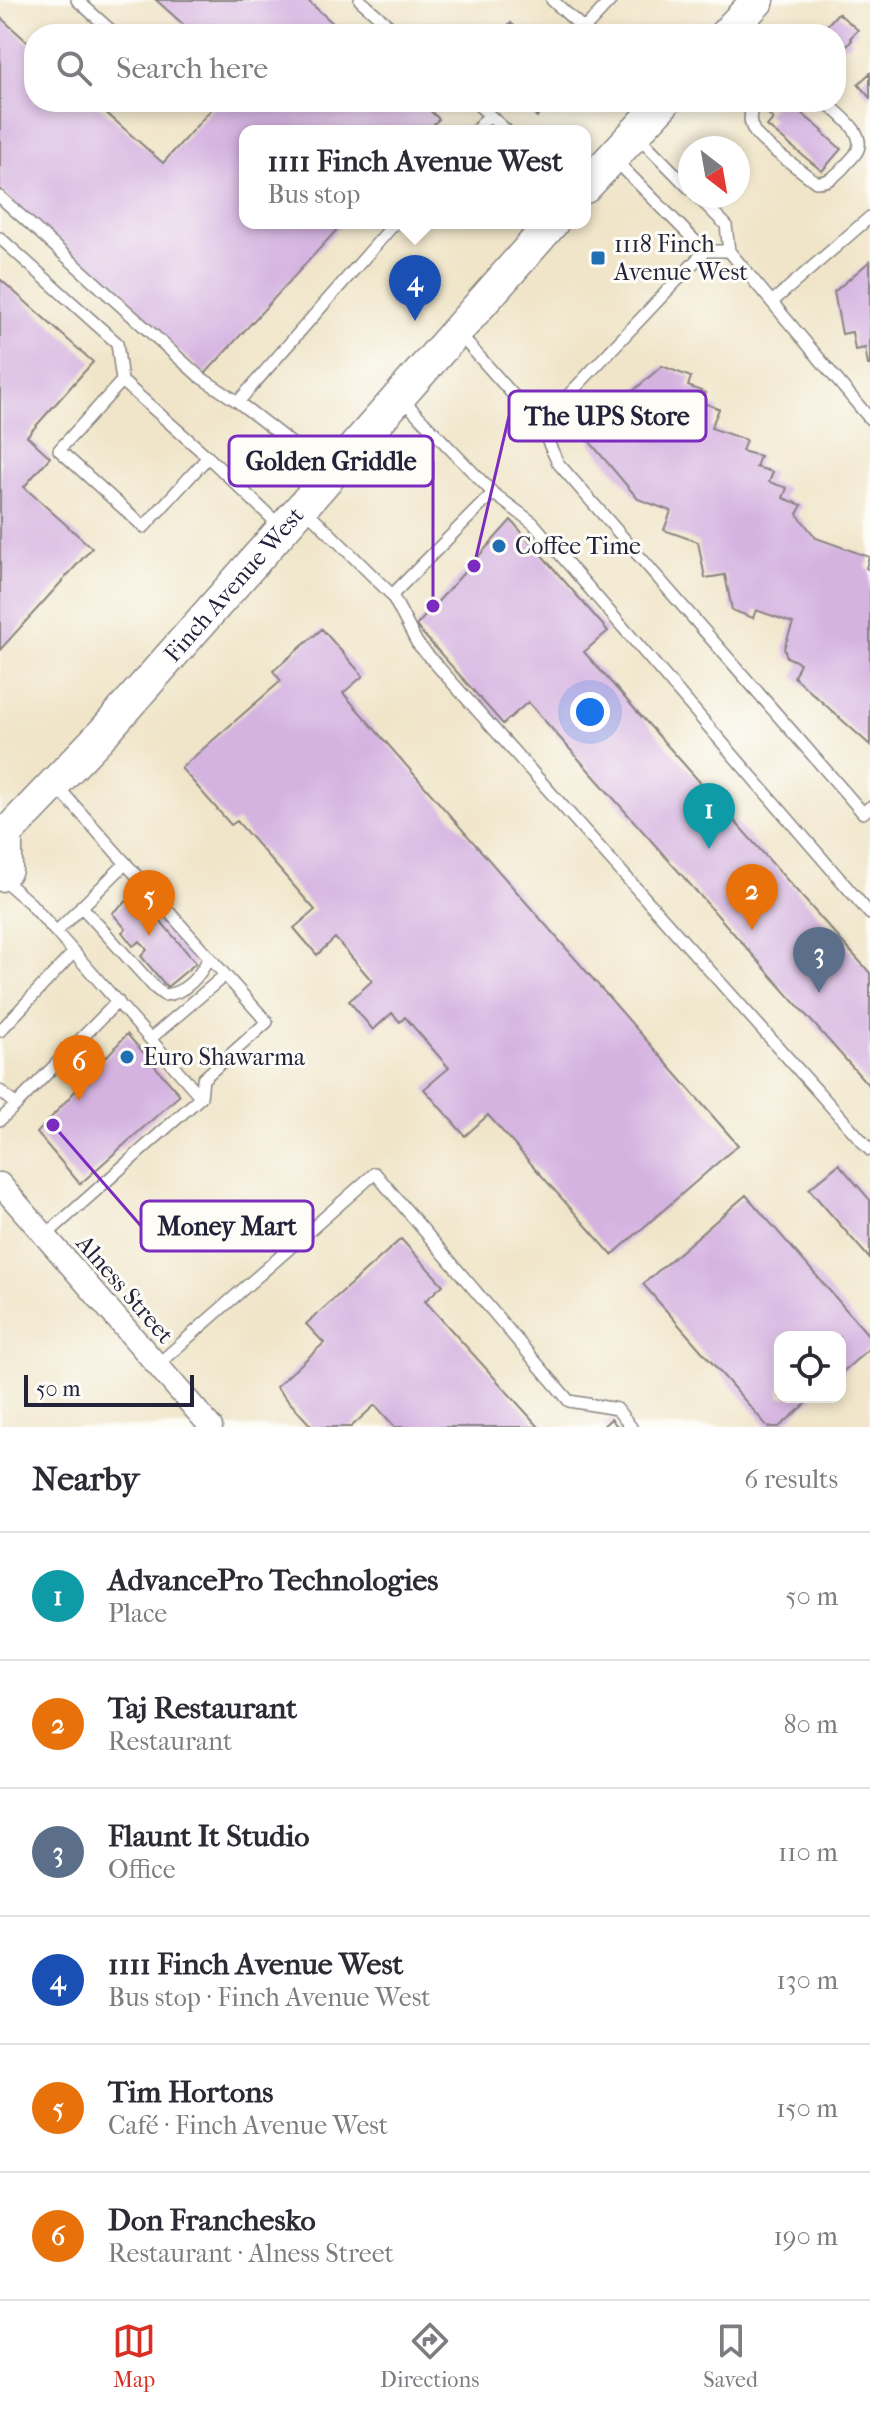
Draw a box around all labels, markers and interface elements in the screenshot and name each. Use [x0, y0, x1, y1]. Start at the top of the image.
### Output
search box [24, 24, 846, 112]
icon: search [52, 46, 96, 90]
text: Search here [116, 51, 268, 86]
popup [239, 125, 591, 229]
north arrow [678, 136, 750, 208]
text: 1111 Finch Avenue West [267, 144, 563, 179]
text: Bus stop [267, 179, 360, 210]
place label: 1118 Finch Avenue West [613, 230, 748, 286]
marker: 1118 Finch Avenue West [589, 249, 607, 267]
pin: 4 [389, 255, 441, 321]
callout: The UPS Store [509, 391, 706, 441]
text: The UPS Store [523, 401, 690, 432]
callout: Golden Griddle [229, 436, 433, 486]
text: Golden Griddle [245, 446, 417, 477]
street label: Finch Avenue West [158, 501, 310, 668]
place label: Coffee Time [515, 532, 641, 560]
marker: Coffee Time [490, 537, 508, 555]
your location [570, 692, 610, 732]
pin: 1 [683, 783, 735, 849]
pin: 2 [726, 864, 778, 930]
pin: 5 [123, 870, 175, 936]
pin: 3 [793, 927, 845, 993]
pin: 6 [53, 1035, 105, 1101]
place label: Euro Shawarma [143, 1043, 306, 1071]
marker: Euro Shawarma [118, 1048, 136, 1066]
callout: Money Mart [141, 1201, 313, 1251]
text: Money Mart [157, 1211, 298, 1242]
street label: Alness Street [70, 1228, 180, 1349]
map controls [774, 1331, 846, 1403]
button: locate [774, 1331, 846, 1403]
scale bar [24, 1371, 194, 1407]
text: 50 m [36, 1376, 81, 1402]
text: Nearby [32, 1459, 139, 1499]
text: 6 results [744, 1464, 838, 1495]
text: AdvancePro Technologies [108, 1563, 438, 1598]
text: 1 [53, 1581, 63, 1612]
text: 50 m [785, 1581, 838, 1612]
text: Place [108, 1598, 167, 1629]
text: Taj Restaurant [108, 1691, 297, 1726]
text: 2 [51, 1709, 65, 1740]
text: 80 m [783, 1709, 838, 1740]
text: Restaurant [108, 1726, 232, 1757]
text: Flaunt It Studio [108, 1819, 309, 1854]
text: 3 [53, 1837, 63, 1868]
text: 110 m [778, 1837, 838, 1868]
text: Office [108, 1854, 176, 1885]
text: 1111 Finch Avenue West [108, 1947, 403, 1982]
text: 4 [50, 1965, 66, 1996]
text: 130 m [777, 1965, 838, 1996]
text: Bus stop · Finch Avenue West [108, 1982, 431, 2013]
text: Tim Hortons [108, 2075, 273, 2110]
text: 5 [52, 2093, 64, 2124]
text: 150 m [776, 2093, 838, 2124]
text: Café · Finch Avenue West [108, 2110, 388, 2141]
text: Don Franchesko [108, 2203, 316, 2238]
text: 6 [51, 2221, 65, 2252]
text: 190 m [774, 2221, 838, 2252]
text: Restaurant · Alness Street [108, 2238, 394, 2269]
tab: Map [112, 2319, 156, 2393]
tab: Directions [380, 2319, 479, 2393]
tab: Saved [703, 2319, 758, 2393]

